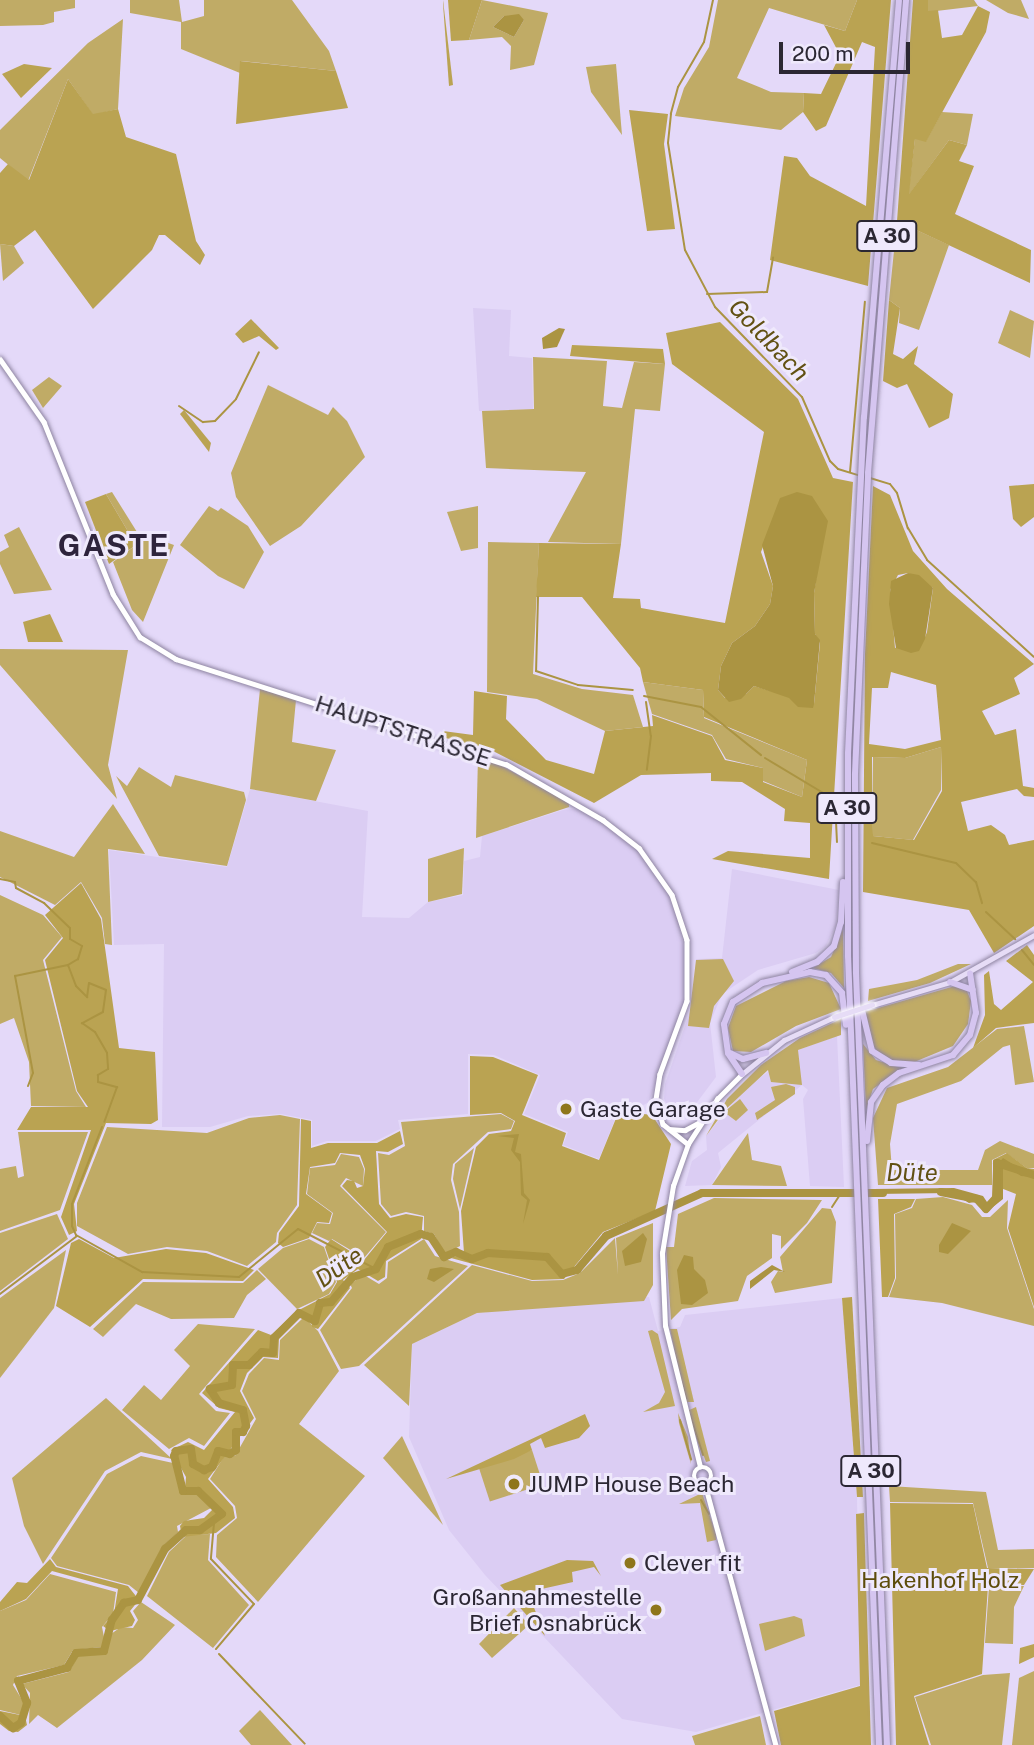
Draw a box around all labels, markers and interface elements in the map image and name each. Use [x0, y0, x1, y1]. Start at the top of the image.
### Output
scale bar [782, 28, 913, 72]
text: 200 m [792, 41, 853, 66]
road number: A 30 [856, 218, 918, 254]
water label: Goldbach [723, 293, 815, 387]
district label: GASTE [58, 527, 170, 563]
street label: HAUPTSTRASSE [312, 690, 494, 772]
road number: A 30 [816, 790, 878, 826]
place label: Gaste Garage [580, 1095, 726, 1123]
marker: Gaste Garage [558, 1101, 574, 1117]
water label: Düte [886, 1159, 938, 1187]
water label: Düte [310, 1240, 368, 1294]
road number: A 30 [840, 1454, 903, 1488]
place label: JUMP House Beach [528, 1470, 734, 1498]
marker: JUMP House Beach [506, 1476, 522, 1492]
place label: Clever fit [644, 1549, 742, 1577]
marker: Clever fit [622, 1555, 638, 1571]
park label: Hakenhof Holz [861, 1566, 1019, 1594]
place label: Großannahmestelle Brief Osnabrück [433, 1583, 642, 1637]
marker: Großannahmestelle Brief Osnabrück [648, 1602, 664, 1618]

